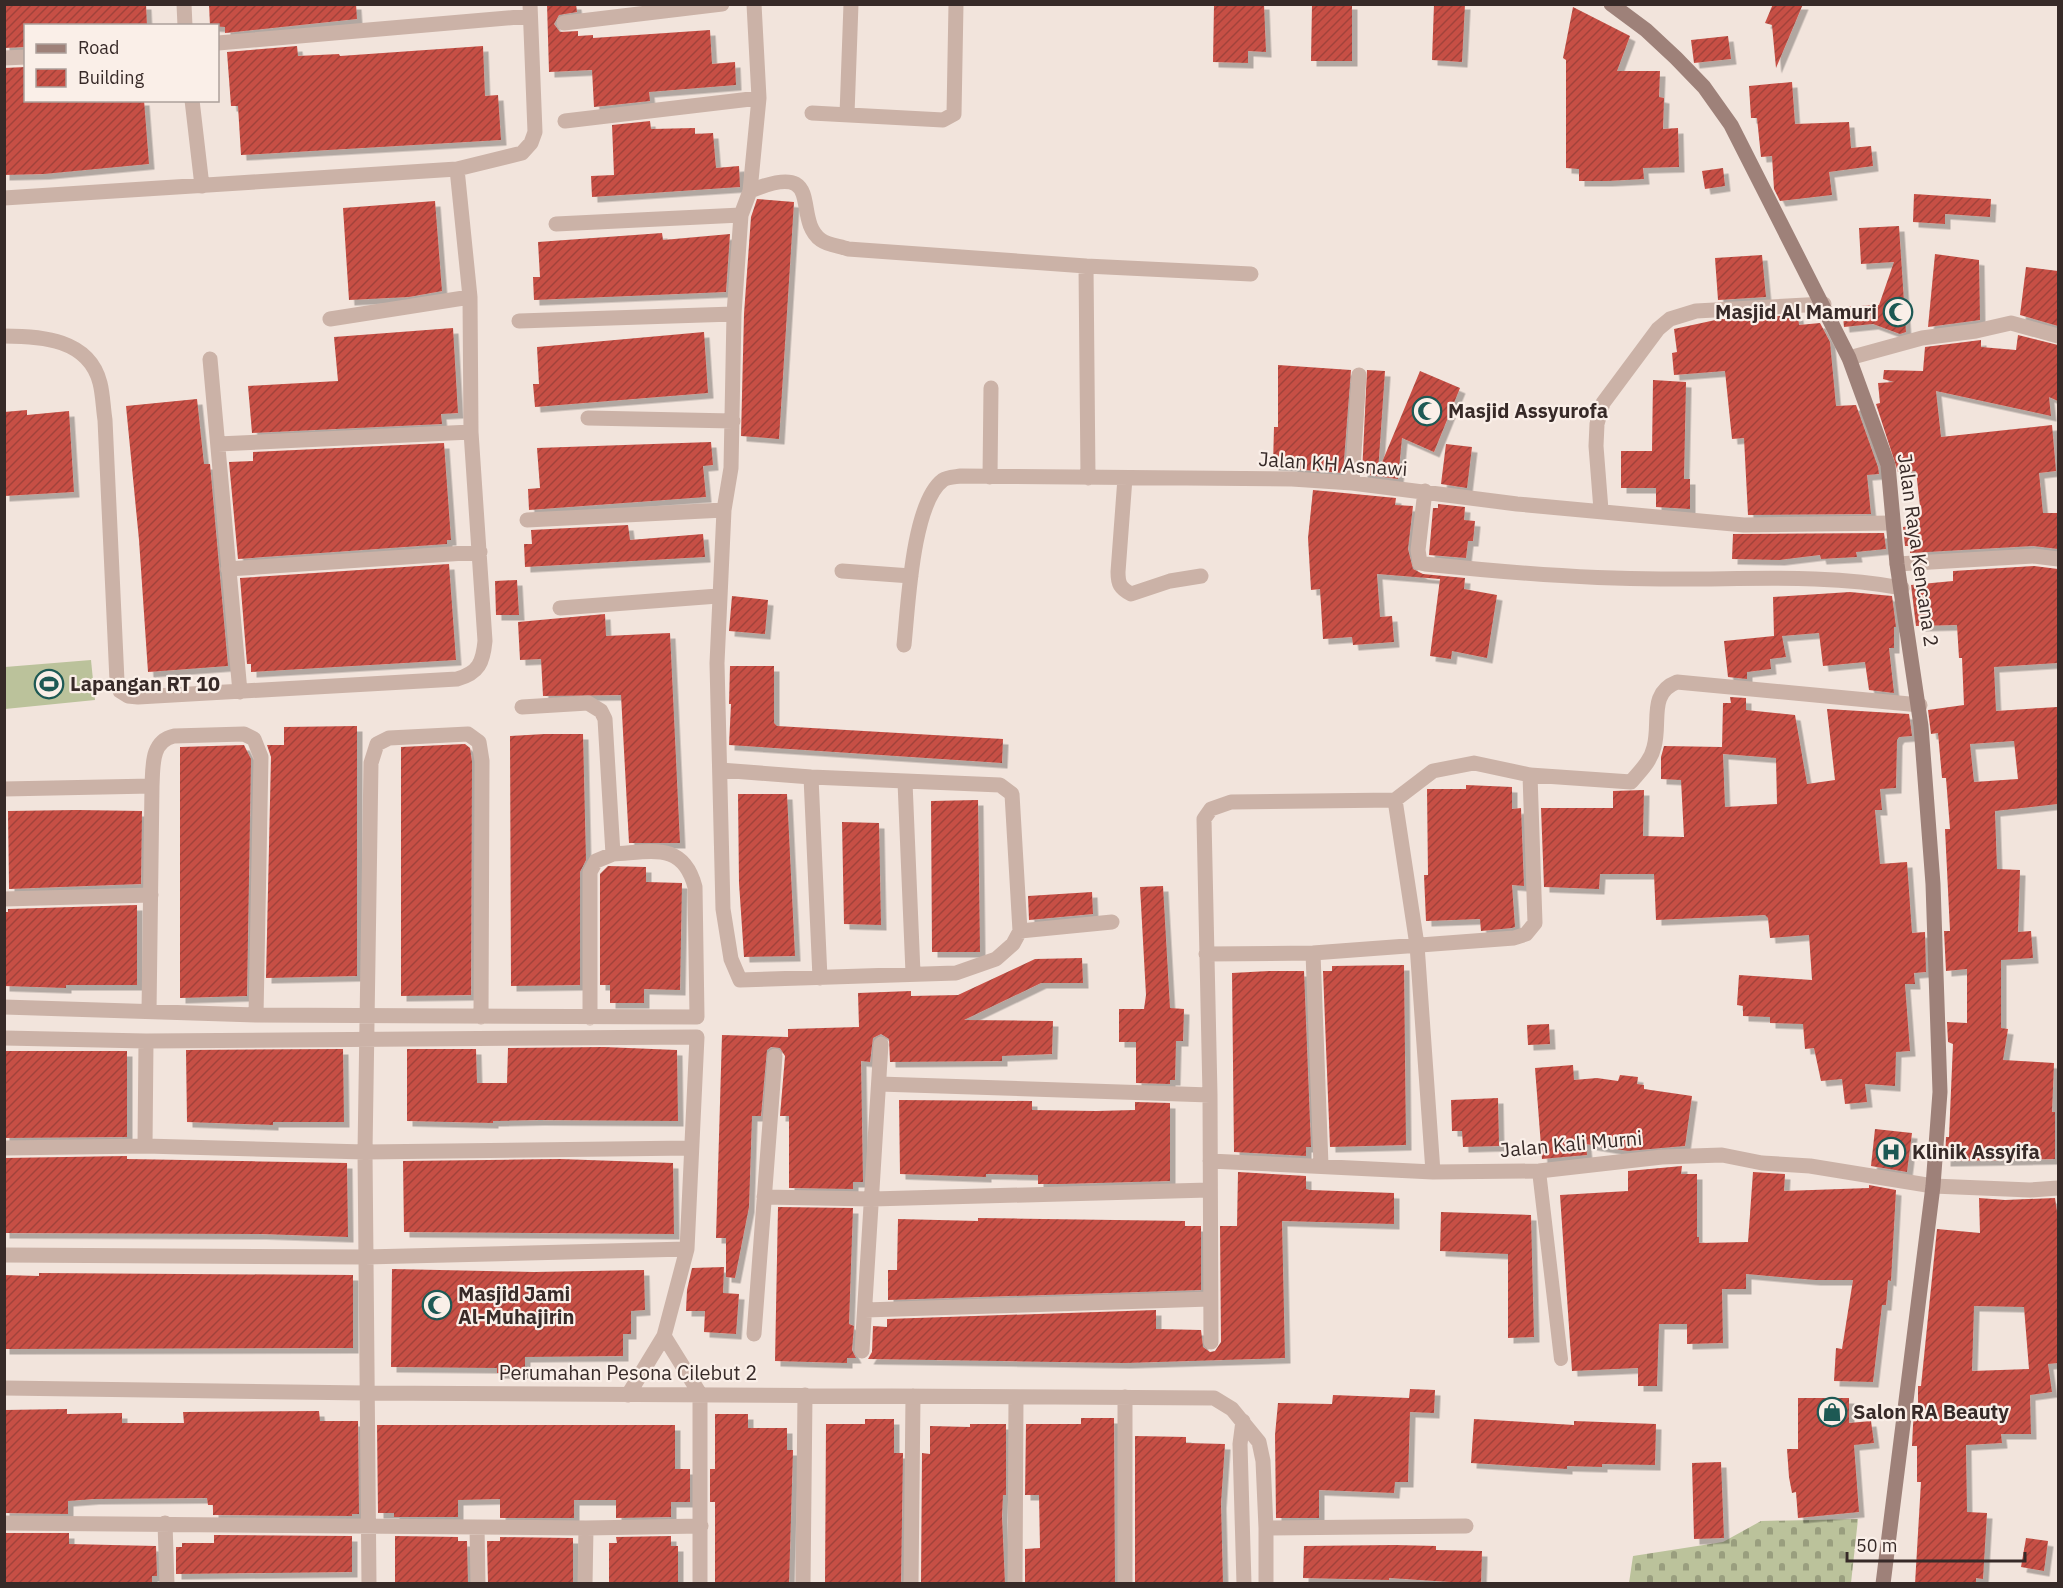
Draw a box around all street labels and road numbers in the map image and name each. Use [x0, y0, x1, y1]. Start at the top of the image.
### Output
street label: Jalan KH Asnawi [1258, 445, 1409, 482]
street label: Jalan Raya Kencana 2 [1892, 451, 1945, 649]
street label: Jalan Kali Murni [1499, 1124, 1643, 1163]
street label: Perumahan Pesona Cilebut 2 [499, 1359, 757, 1386]

